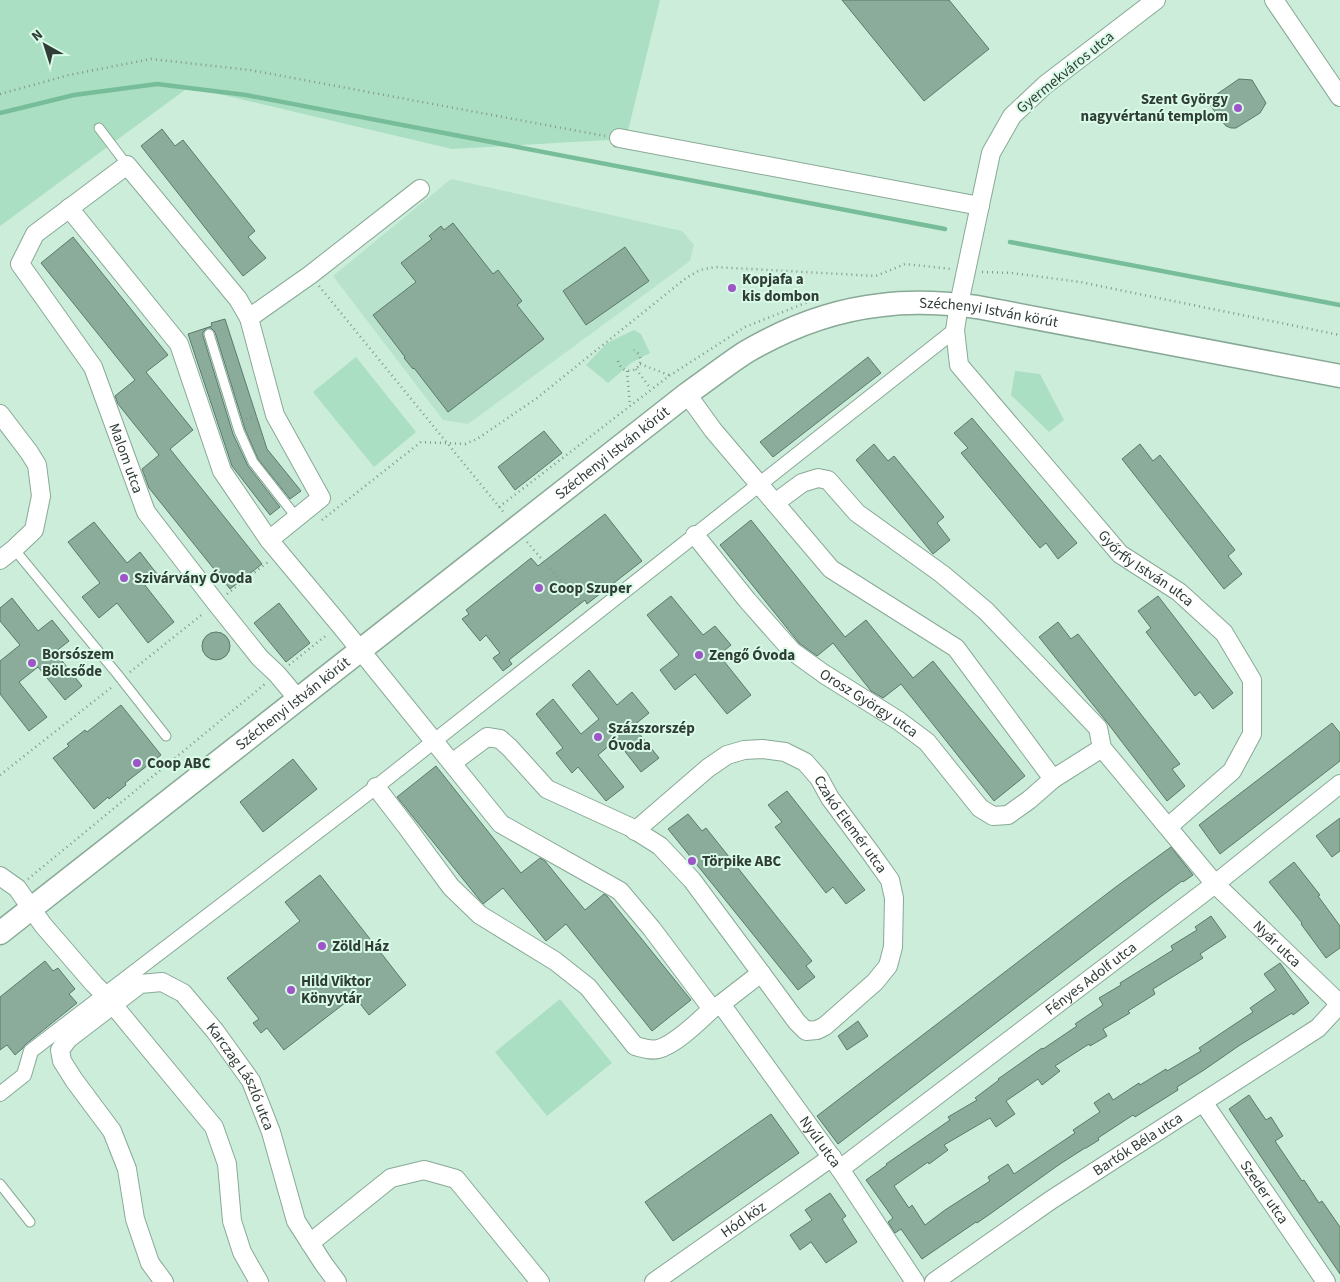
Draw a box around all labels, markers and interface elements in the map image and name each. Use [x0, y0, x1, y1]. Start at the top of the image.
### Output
north arrow [20, 20, 70, 70]
text: N [28, 25, 47, 46]
street label: Gyermekváros utca [1012, 26, 1119, 118]
place label: Szent György nagyvértanú templom [1081, 89, 1228, 127]
marker: Szent György nagyvértanú templom [1232, 102, 1244, 114]
place label: Kopjafa a kis dombon [742, 269, 819, 307]
marker: Kopjafa a kis dombon [726, 282, 738, 294]
street label: Széchenyi István körút [919, 293, 1060, 333]
street label: Széchenyi István körút [551, 402, 674, 505]
street label: Malom utca [103, 420, 148, 496]
street label: Győrffy István utca [1093, 526, 1198, 612]
place label: Szivárvány Óvoda [134, 568, 252, 589]
marker: Szivárvány Óvoda [118, 572, 130, 584]
place label: Coop Szuper [549, 578, 632, 599]
marker: Coop Szuper [533, 582, 545, 594]
place label: Borsószem Bölcsőde [42, 644, 114, 682]
place label: Zengő Óvoda [709, 645, 795, 666]
marker: Zengő Óvoda [693, 649, 705, 661]
street label: Széchenyi István körút [231, 652, 355, 755]
marker: Borsószem Bölcsőde [26, 657, 38, 669]
street label: Orosz György utca [815, 664, 922, 743]
place label: Százszorszép Óvoda [608, 718, 695, 756]
marker: Százszorszép Óvoda [592, 731, 604, 743]
place label: Coop ABC [147, 753, 211, 774]
marker: Coop ABC [131, 757, 143, 769]
street label: Czakó Elemér utca [809, 772, 892, 878]
place label: Törpike ABC [702, 851, 781, 872]
marker: Törpike ABC [686, 855, 698, 867]
street label: Nyár utca [1248, 916, 1306, 972]
place label: Zöld Ház [332, 936, 389, 957]
street label: Fényes Adolf utca [1041, 937, 1141, 1020]
marker: Zöld Ház [316, 940, 328, 952]
place label: Hild Viktor Könyvtár [301, 971, 371, 1009]
marker: Hild Viktor Könyvtár [285, 984, 297, 996]
street label: Karczag László utca [201, 1018, 279, 1133]
street label: Bartók Béla utca [1089, 1108, 1187, 1181]
street label: Nyúl utca [794, 1112, 846, 1172]
street label: Szeder utca [1235, 1156, 1293, 1228]
street label: Hód köz [717, 1197, 770, 1243]

